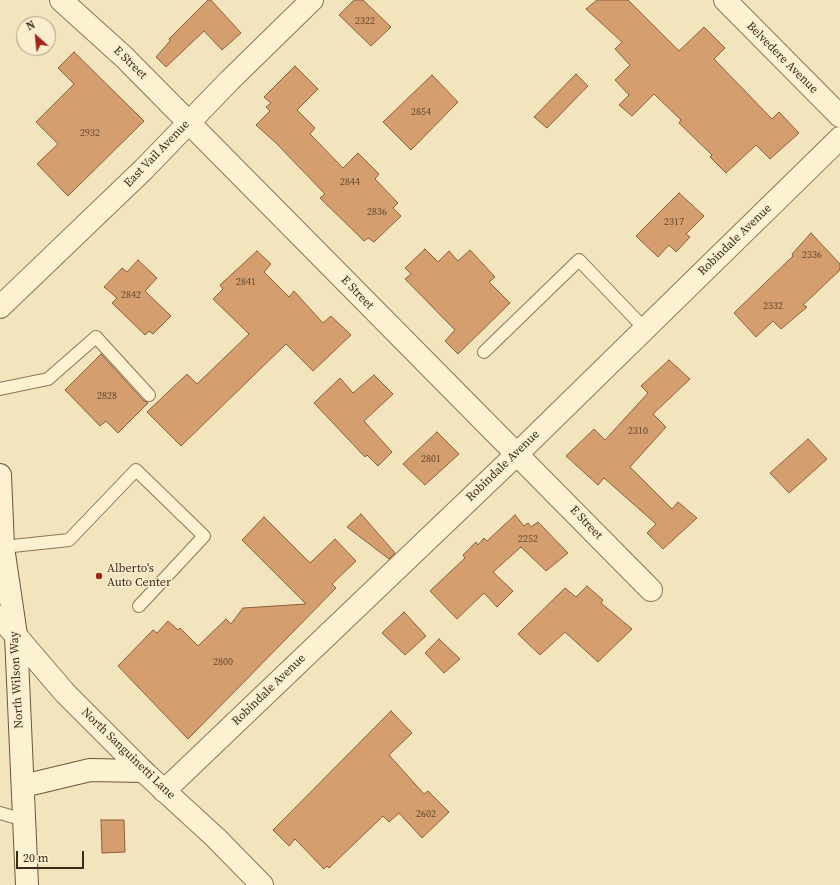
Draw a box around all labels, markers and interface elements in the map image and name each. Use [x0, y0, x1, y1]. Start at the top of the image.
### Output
house number: 2322 [355, 15, 375, 27]
north arrow [16, 16, 56, 56]
text: N [24, 17, 38, 34]
street label: Belvedere Avenue [743, 19, 821, 97]
street label: E Street [110, 44, 150, 82]
house number: 2854 [411, 106, 431, 118]
street label: East Vail Avenue [121, 117, 193, 191]
house number: 2932 [80, 127, 100, 139]
house number: 2844 [340, 176, 360, 188]
street label: Robindale Avenue [695, 201, 775, 279]
house number: 2836 [367, 206, 387, 218]
house number: 2317 [664, 216, 684, 228]
house number: 2336 [802, 249, 822, 261]
street label: E Street [338, 273, 376, 313]
house number: 2841 [236, 276, 256, 288]
house number: 2842 [121, 289, 141, 301]
house number: 2332 [763, 300, 783, 312]
house number: 2828 [97, 390, 117, 402]
house number: 2310 [628, 425, 648, 437]
street label: Robindale Avenue [463, 427, 543, 505]
house number: 2801 [421, 453, 441, 465]
street label: E Street [567, 503, 605, 543]
house number: 2252 [518, 533, 538, 545]
place label: Alberto's Auto Center [107, 562, 171, 590]
marker: Alberto's Auto Center [94, 571, 104, 581]
street label: North Wilson Way [7, 631, 27, 729]
street label: Robindale Avenue [229, 651, 309, 729]
house number: 2800 [213, 656, 233, 668]
street label: North Sanguinetti Lane [78, 705, 178, 803]
house number: 2602 [416, 808, 436, 820]
scale bar [18, 843, 86, 869]
text: 20 m [23, 850, 49, 866]

